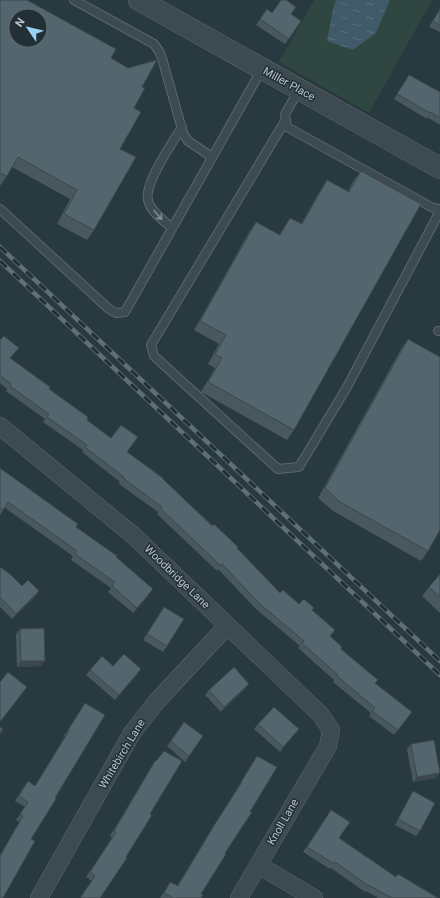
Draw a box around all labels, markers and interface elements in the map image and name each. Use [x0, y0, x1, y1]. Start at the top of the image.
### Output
north arrow [8, 8, 48, 48]
text: N [13, 15, 28, 29]
street label: Miller Place [261, 64, 317, 104]
one-way arrow [153, 210, 163, 220]
street label: Woodbridge Lane [142, 543, 212, 612]
street label: Whitebirch Lane [96, 717, 148, 791]
street label: Knoll Lane [265, 797, 301, 847]

